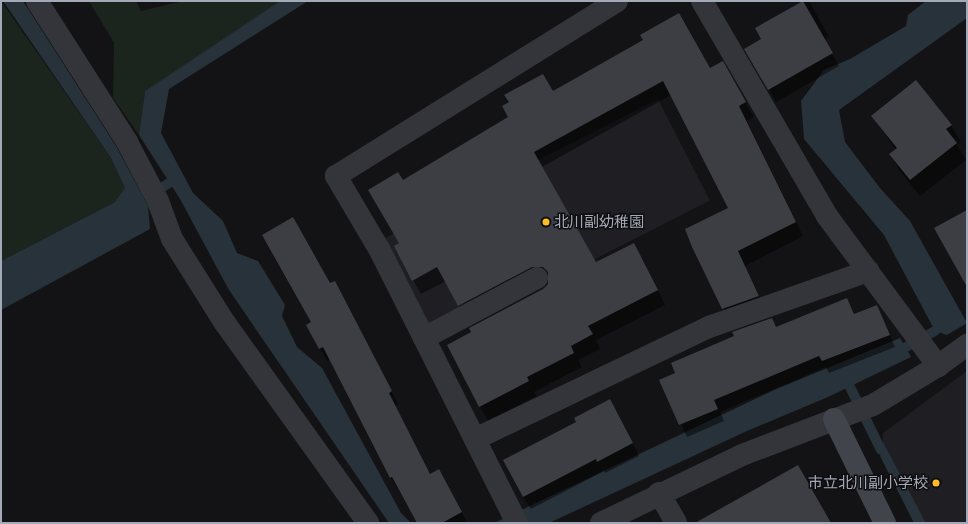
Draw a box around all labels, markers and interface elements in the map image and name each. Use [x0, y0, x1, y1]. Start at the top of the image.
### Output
place label: 北川副幼稚園 [554, 213, 644, 231]
marker: 北川副幼稚園 [541, 217, 551, 227]
place label: 市立北川副小学校 [808, 474, 928, 492]
marker: 市立北川副小学校 [931, 478, 941, 488]

